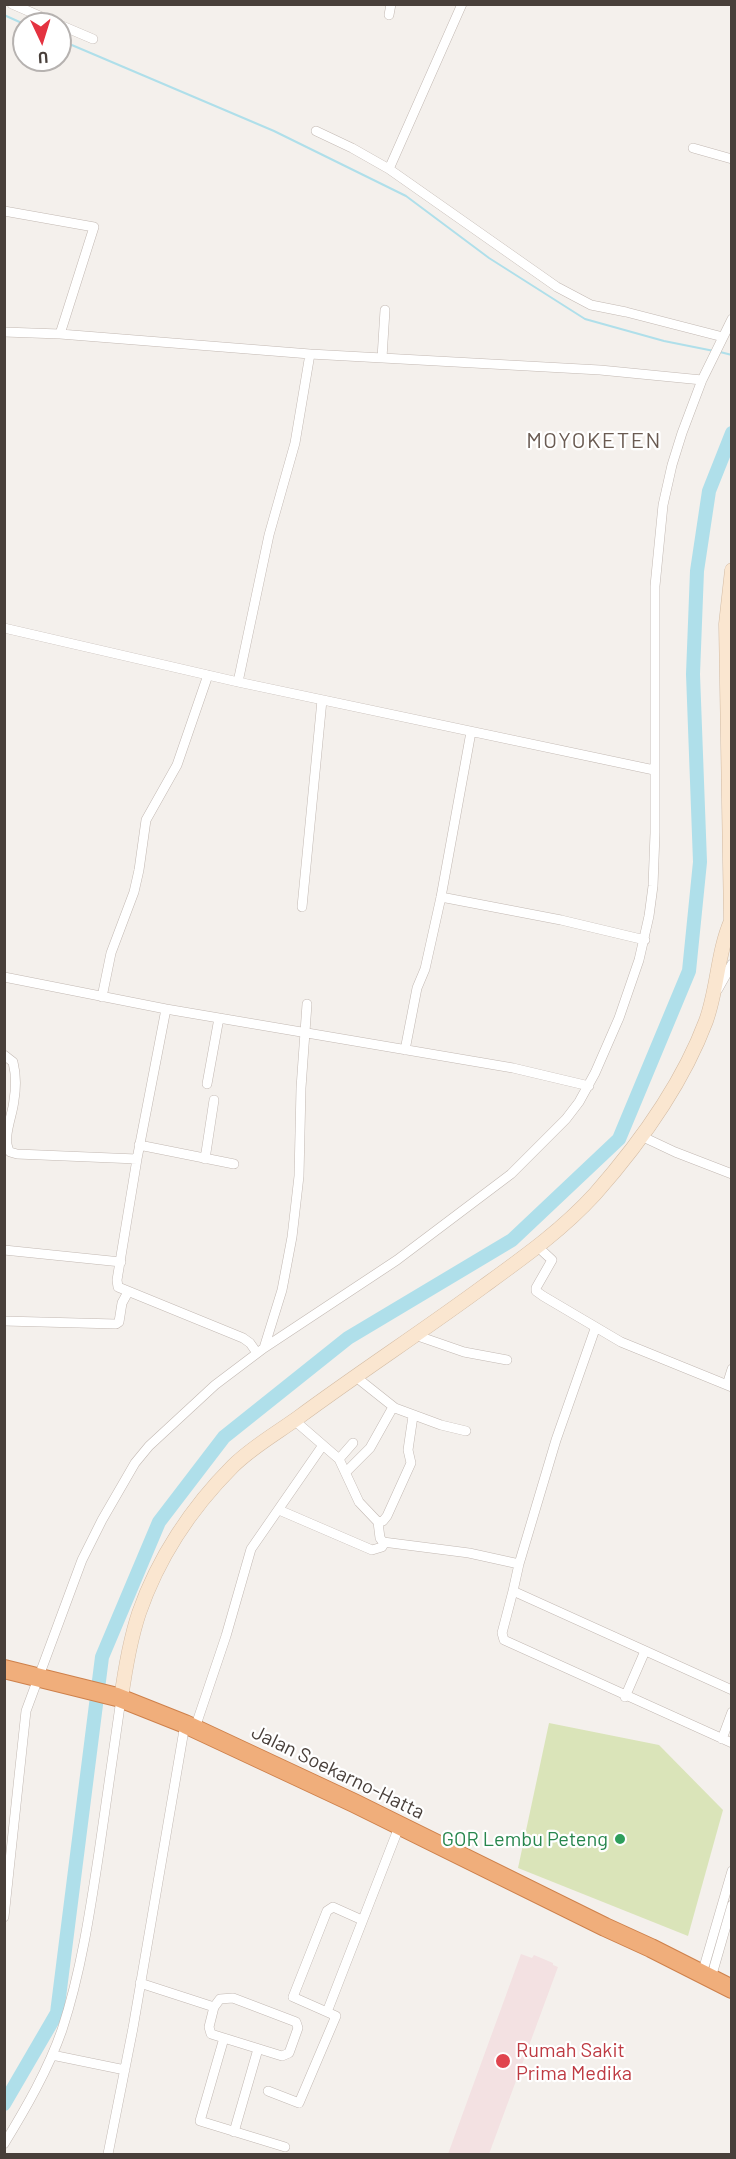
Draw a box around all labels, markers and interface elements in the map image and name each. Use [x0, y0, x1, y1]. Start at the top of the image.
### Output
north arrow [12, 12, 72, 72]
text: U [37, 49, 49, 68]
district label: MOYOKETEN [526, 428, 662, 454]
street label: Jalan Soekarno-Hatta [248, 1720, 428, 1824]
place label: GOR Lembu Peteng [442, 1827, 608, 1851]
marker: GOR Lembu Peteng [613, 1832, 627, 1846]
place label: Rumah Sakit Prima Medika [516, 2038, 632, 2085]
marker: Rumah Sakit Prima Medika [494, 2052, 512, 2070]

